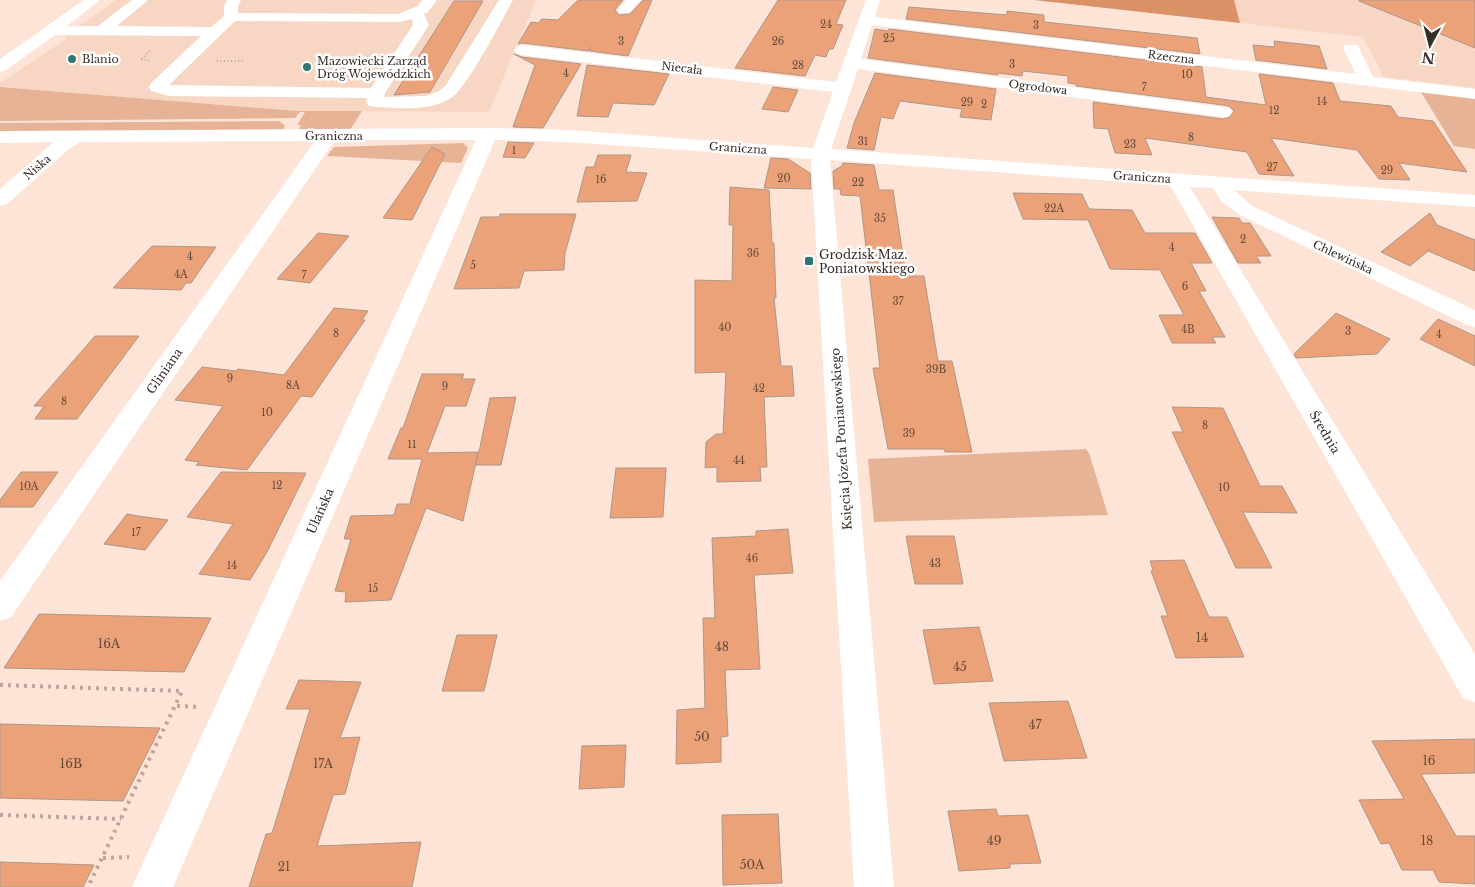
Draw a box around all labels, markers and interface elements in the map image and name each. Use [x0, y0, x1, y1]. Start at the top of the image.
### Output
house number: 24 [820, 18, 832, 31]
house number: 3 [1033, 19, 1039, 32]
north arrow [1405, 20, 1455, 70]
house number: 25 [883, 32, 895, 45]
house number: 3 [618, 35, 624, 48]
house number: 26 [772, 35, 784, 48]
street label: Rzeczna [1147, 47, 1196, 67]
text: N [1421, 48, 1436, 68]
place label: Blanio [82, 52, 119, 66]
marker: Blanio [66, 53, 78, 65]
place label: Mazowiecki Zarząd Dróg Wojewódzkich [317, 54, 431, 81]
house number: 3 [1009, 58, 1015, 71]
street label: Niecała [661, 59, 704, 78]
house number: 28 [792, 59, 804, 72]
marker: Mazowiecki Zarząd Dróg Wojewódzkich [301, 61, 313, 73]
house number: 4 [563, 67, 569, 80]
house number: 10 [1181, 68, 1193, 81]
street label: Ogrodowa [1008, 76, 1069, 98]
house number: 7 [1141, 81, 1147, 94]
house number: 14 [1317, 95, 1327, 108]
house number: 29 [961, 96, 973, 109]
house number: 2 [981, 98, 987, 111]
house number: 12 [1269, 104, 1279, 117]
street label: Graniczna [305, 129, 364, 143]
house number: 8 [1188, 131, 1194, 144]
house number: 31 [858, 135, 868, 148]
house number: 23 [1124, 138, 1136, 151]
street label: Graniczna [709, 139, 768, 157]
house number: 1 [512, 144, 516, 157]
street label: Niska [21, 151, 54, 183]
house number: 27 [1266, 161, 1279, 174]
house number: 29 [1381, 164, 1393, 177]
street label: Graniczna [1113, 168, 1172, 186]
house number: 20 [777, 172, 791, 185]
house number: 16 [596, 173, 606, 186]
house number: 22 [852, 176, 864, 189]
house number: 22A [1044, 202, 1064, 215]
house number: 35 [874, 212, 886, 225]
house number: 2 [1240, 233, 1246, 246]
street label: Chlewińska [1311, 237, 1376, 277]
house number: 4 [1169, 241, 1175, 254]
house number: 36 [747, 247, 759, 260]
place label: Grodzisk Maz. Poniatowskiego [819, 247, 915, 276]
house number: 4 [187, 250, 193, 263]
marker: Grodzisk Maz. Poniatowskiego [803, 255, 815, 267]
house number: 5 [470, 259, 476, 272]
house number: 4A [174, 268, 188, 281]
house number: 7 [301, 269, 307, 282]
house number: 6 [1182, 280, 1188, 293]
house number: 37 [892, 295, 905, 308]
house number: 40 [719, 321, 732, 334]
house number: 4B [1181, 323, 1195, 336]
house number: 3 [1345, 325, 1351, 338]
house number: 8 [333, 327, 339, 340]
house number: 4 [1436, 328, 1442, 341]
street label: Gliniana [143, 345, 185, 397]
street label: Księcia Józefa Poniatowskiego [827, 347, 855, 531]
house number: 39B [926, 363, 946, 376]
house number: 9 [227, 372, 233, 385]
house number: 8A [286, 379, 300, 392]
house number: 9 [442, 380, 448, 393]
house number: 42 [753, 382, 765, 395]
house number: 8 [61, 395, 67, 408]
house number: 10 [261, 406, 273, 419]
street label: Średnia [1306, 407, 1345, 456]
house number: 8 [1202, 419, 1208, 432]
house number: 39 [903, 427, 915, 440]
house number: 11 [408, 438, 416, 451]
house number: 44 [733, 454, 745, 467]
house number: 12 [272, 479, 282, 492]
house number: 10A [19, 480, 39, 493]
house number: 10 [1218, 481, 1230, 494]
street label: Ułańska [303, 485, 337, 536]
house number: 17 [131, 526, 142, 539]
house number: 46 [746, 552, 758, 565]
house number: 43 [929, 557, 941, 570]
house number: 14 [227, 559, 237, 572]
house number: 15 [368, 582, 378, 595]
house number: 14 [1196, 630, 1208, 645]
house number: 16A [98, 636, 121, 651]
house number: 48 [715, 639, 729, 654]
house number: 45 [953, 659, 967, 674]
house number: 47 [1028, 717, 1042, 732]
house number: 50 [694, 729, 710, 744]
house number: 16 [1422, 753, 1436, 768]
house number: 16B [60, 756, 82, 771]
house number: 17A [313, 756, 334, 771]
house number: 49 [987, 833, 1001, 848]
house number: 18 [1421, 833, 1433, 848]
house number: 50A [740, 857, 765, 872]
house number: 21 [278, 859, 290, 874]

